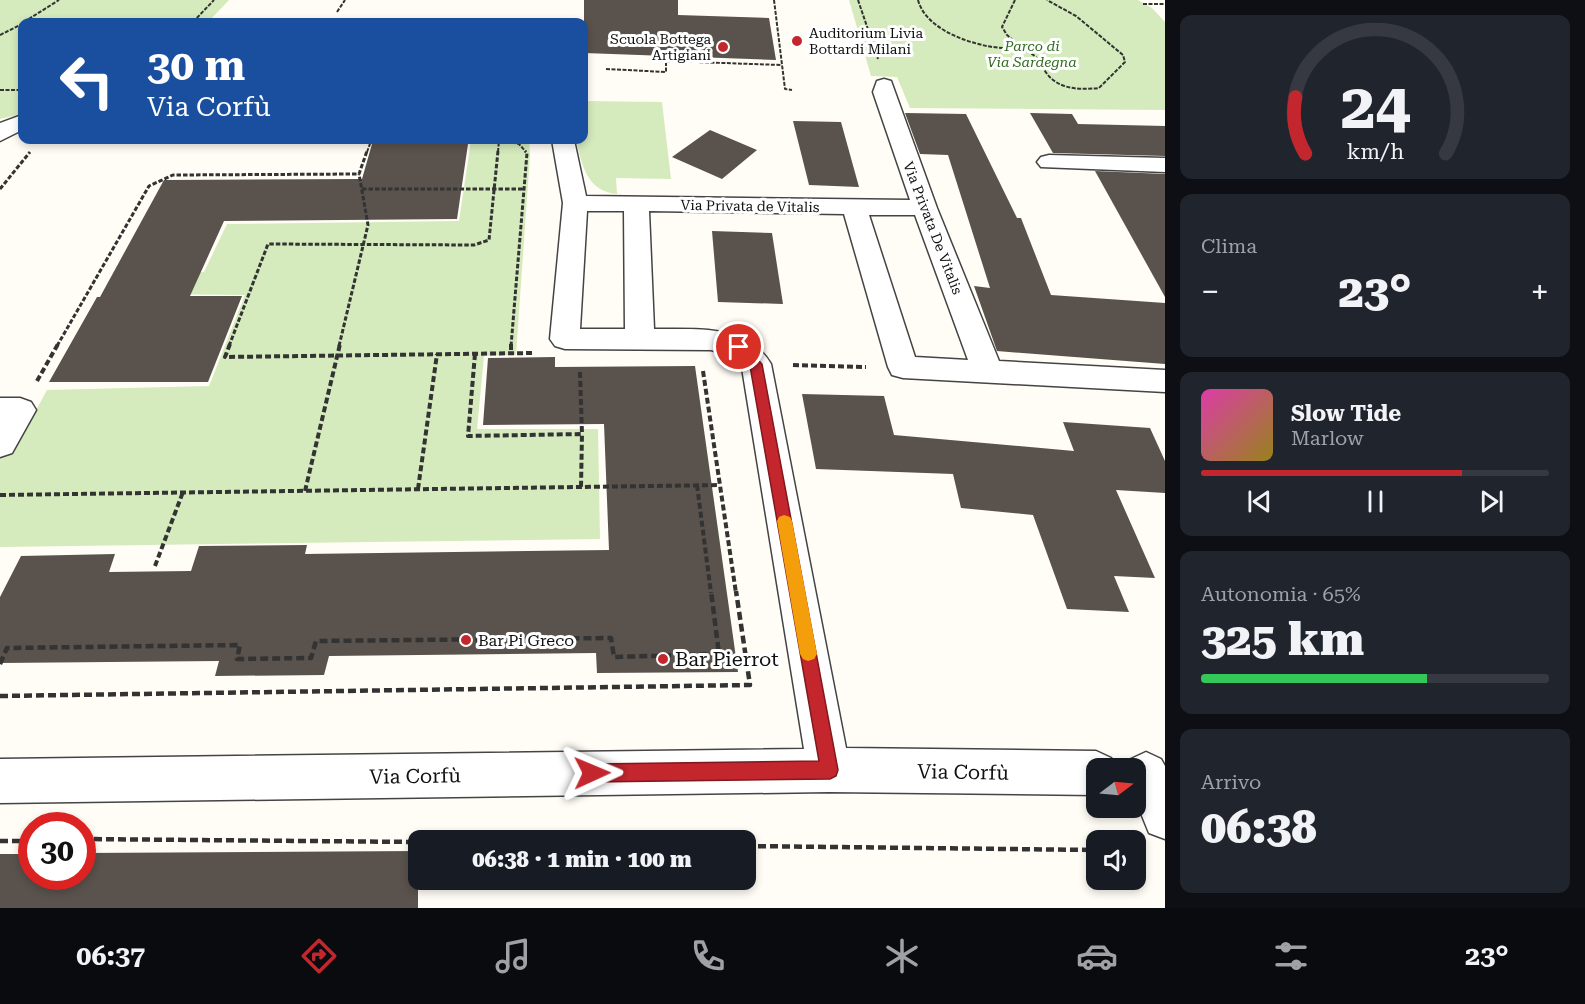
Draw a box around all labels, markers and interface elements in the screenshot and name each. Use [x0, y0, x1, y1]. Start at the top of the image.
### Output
place label: Auditorium Livia Bottardi Milani [809, 25, 923, 57]
place label: Scuola Bottega Artigiani [610, 31, 712, 63]
marker: Auditorium Livia Bottardi Milani [790, 34, 804, 48]
park label: Parco di Via Sardegna [987, 38, 1077, 70]
marker: Scuola Bottega Artigiani [716, 40, 730, 54]
text: 30 m [147, 41, 245, 90]
icon: left [48, 42, 126, 120]
text: 24 [1340, 70, 1410, 143]
text: Via Corfù [147, 91, 271, 123]
text: km/h [1346, 139, 1404, 164]
street label: Via Privata De Vitalis [900, 159, 966, 297]
street label: Via Privata de Vitalis [680, 197, 820, 215]
text: Clima [1201, 234, 1257, 258]
text: 23° [1339, 265, 1412, 318]
text: − [1201, 272, 1219, 311]
text: + [1531, 272, 1549, 311]
pin [713, 321, 764, 372]
icon: arrive [722, 330, 755, 363]
text: Slow Tide [1291, 401, 1401, 426]
text: Marlow [1291, 426, 1364, 450]
icon: previous [1243, 485, 1276, 518]
icon: pause [1359, 485, 1392, 518]
icon: next [1475, 485, 1508, 518]
text: Autonomia · 65% [1201, 582, 1361, 606]
text: 325 km [1201, 613, 1364, 666]
place label: Bar Pi Greco [478, 631, 574, 650]
marker: Bar Pi Greco [459, 633, 473, 647]
place label: Bar Pierrot [675, 647, 779, 671]
marker: Bar Pierrot [656, 652, 670, 666]
position arrow [560, 741, 624, 805]
north arrow [1086, 758, 1146, 818]
map controls [1086, 758, 1146, 890]
street label: Via Corfù [917, 759, 1009, 785]
street label: Via Corfù [369, 763, 461, 789]
text: Arrivo [1201, 770, 1261, 794]
text: 06:38 [1201, 801, 1317, 854]
speed limit sign: 30 [18, 812, 96, 890]
button: sound [1086, 830, 1146, 890]
text: 06:38 · 1 min · 100 m [472, 847, 692, 872]
icon: directions [298, 935, 340, 977]
icon: music [492, 935, 534, 977]
icon: phone [687, 935, 729, 977]
icon: climate [881, 935, 923, 977]
icon: car [1076, 935, 1118, 977]
icon: filters [1270, 935, 1312, 977]
text: 06:37 [76, 940, 145, 972]
text: 23° [1465, 940, 1509, 972]

